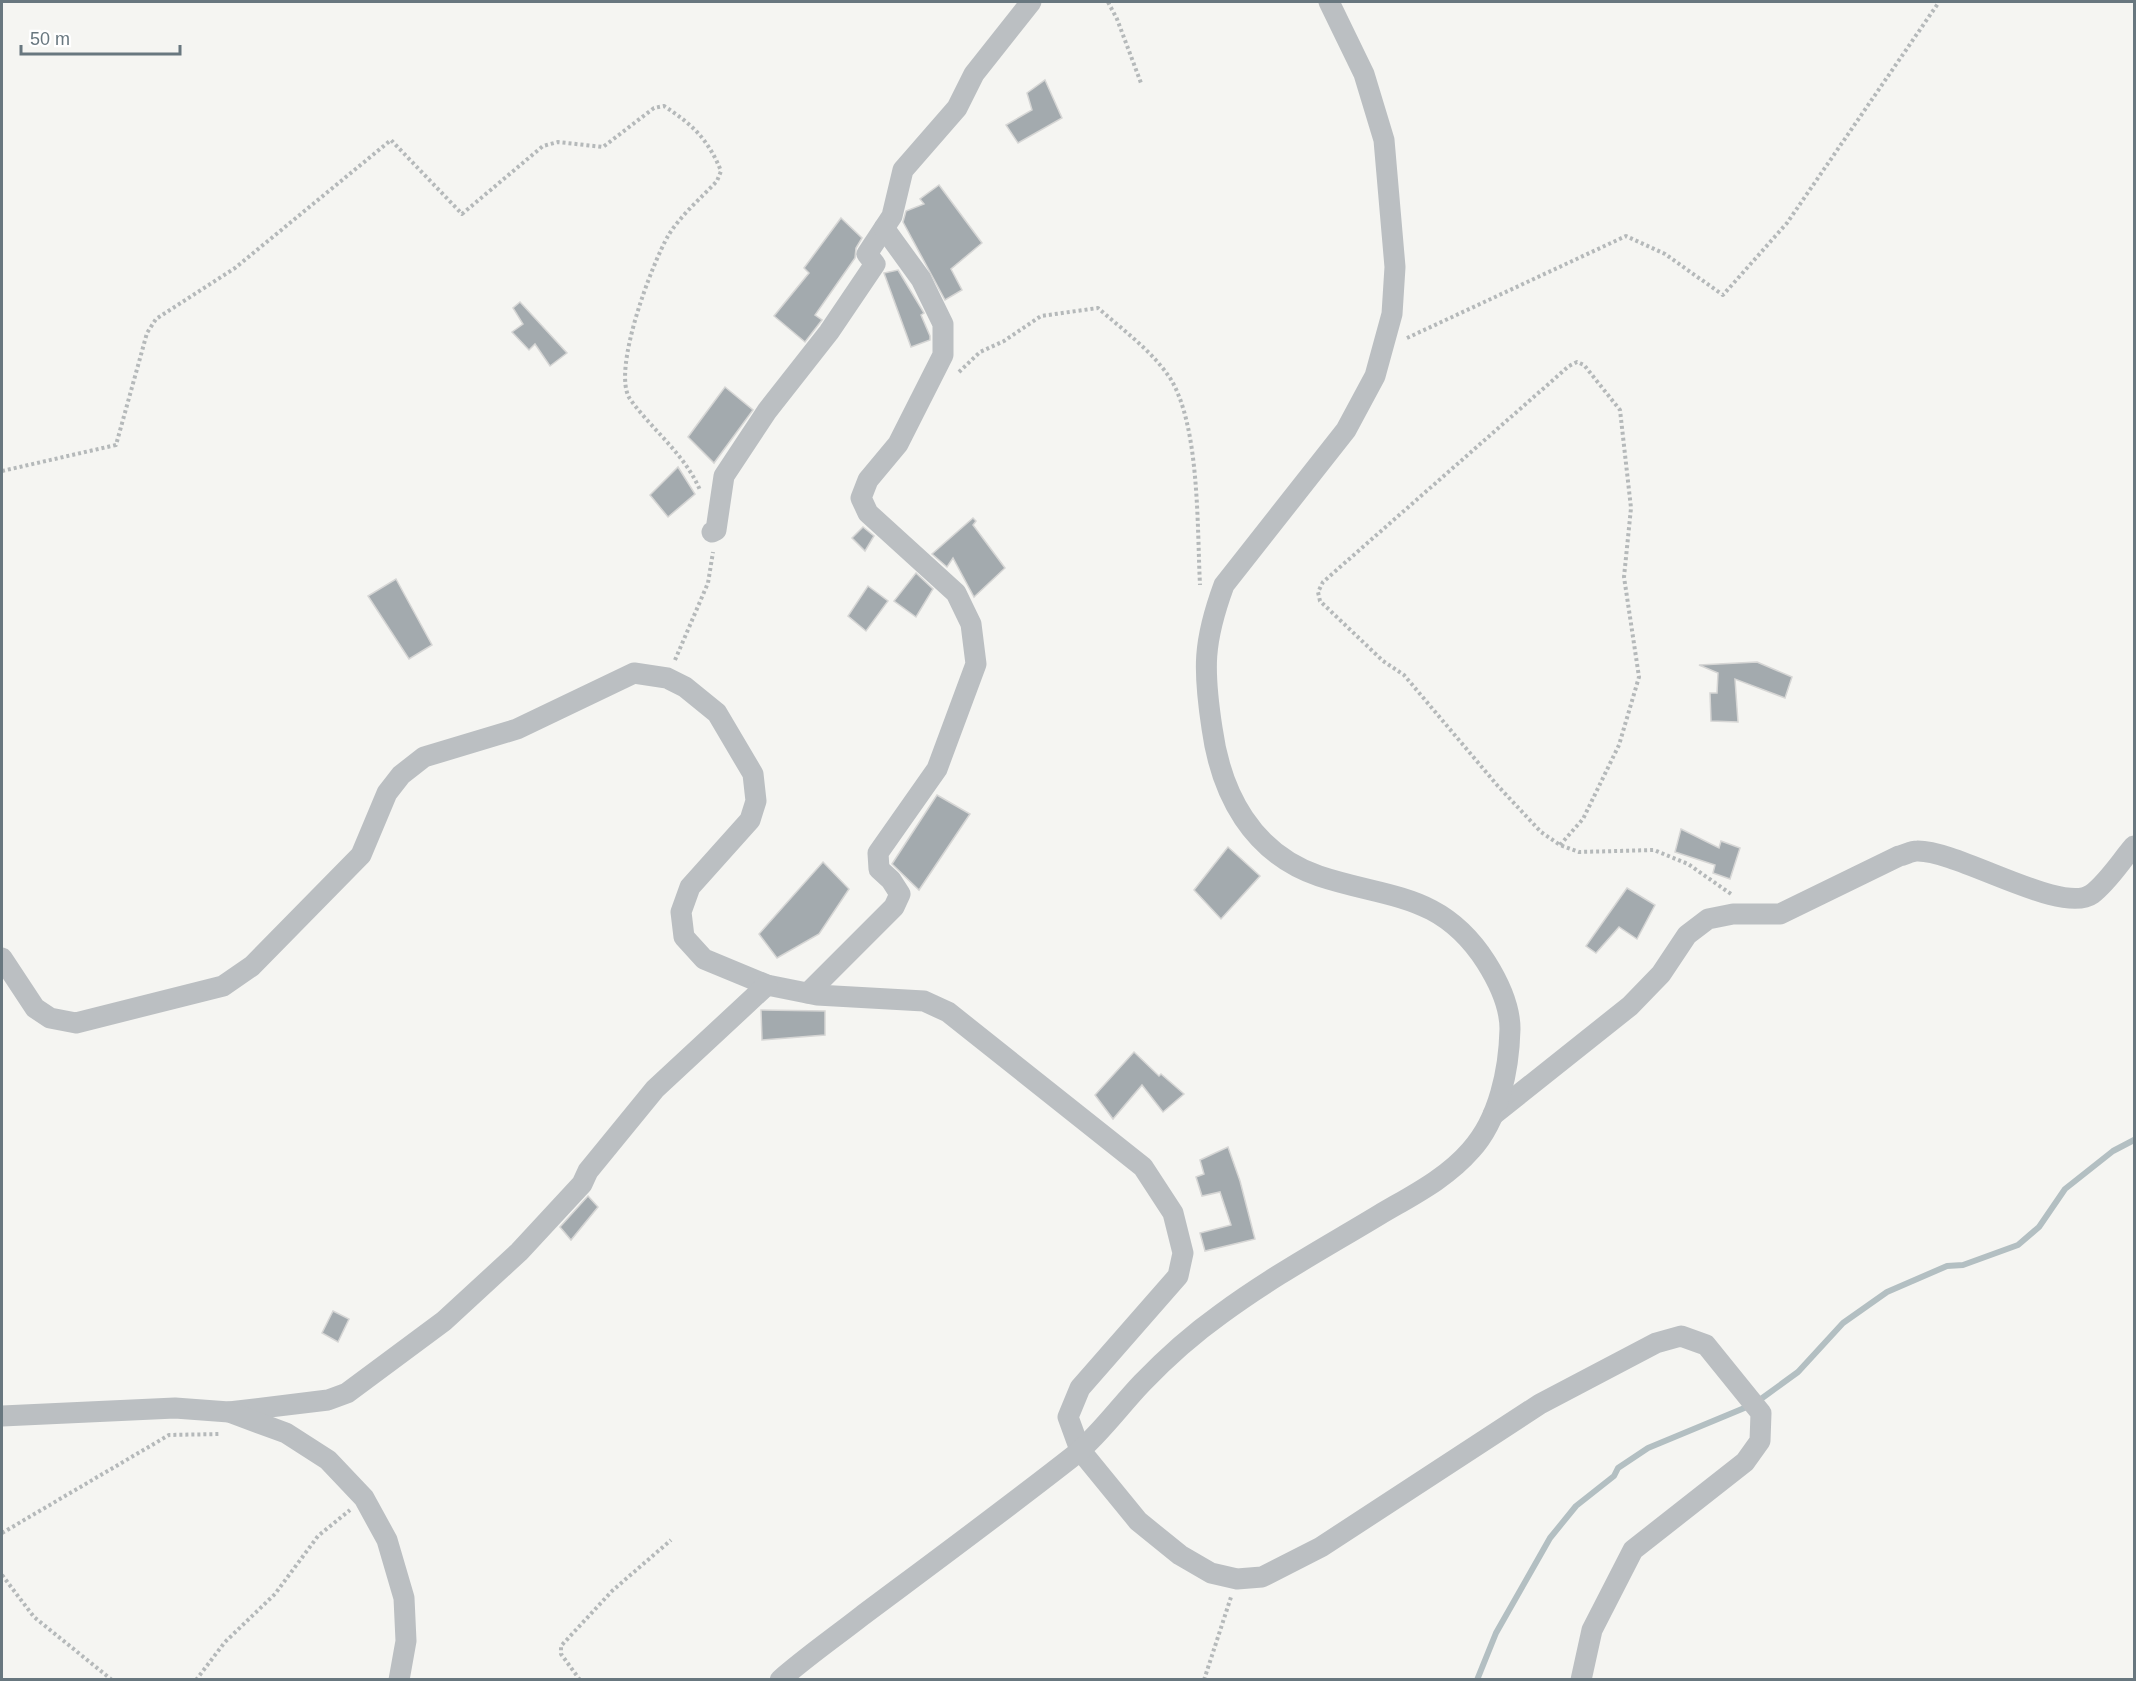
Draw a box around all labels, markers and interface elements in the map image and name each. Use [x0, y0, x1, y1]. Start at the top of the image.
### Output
scale bar [21, 18, 180, 56]
text: 50 m [30, 29, 70, 49]

